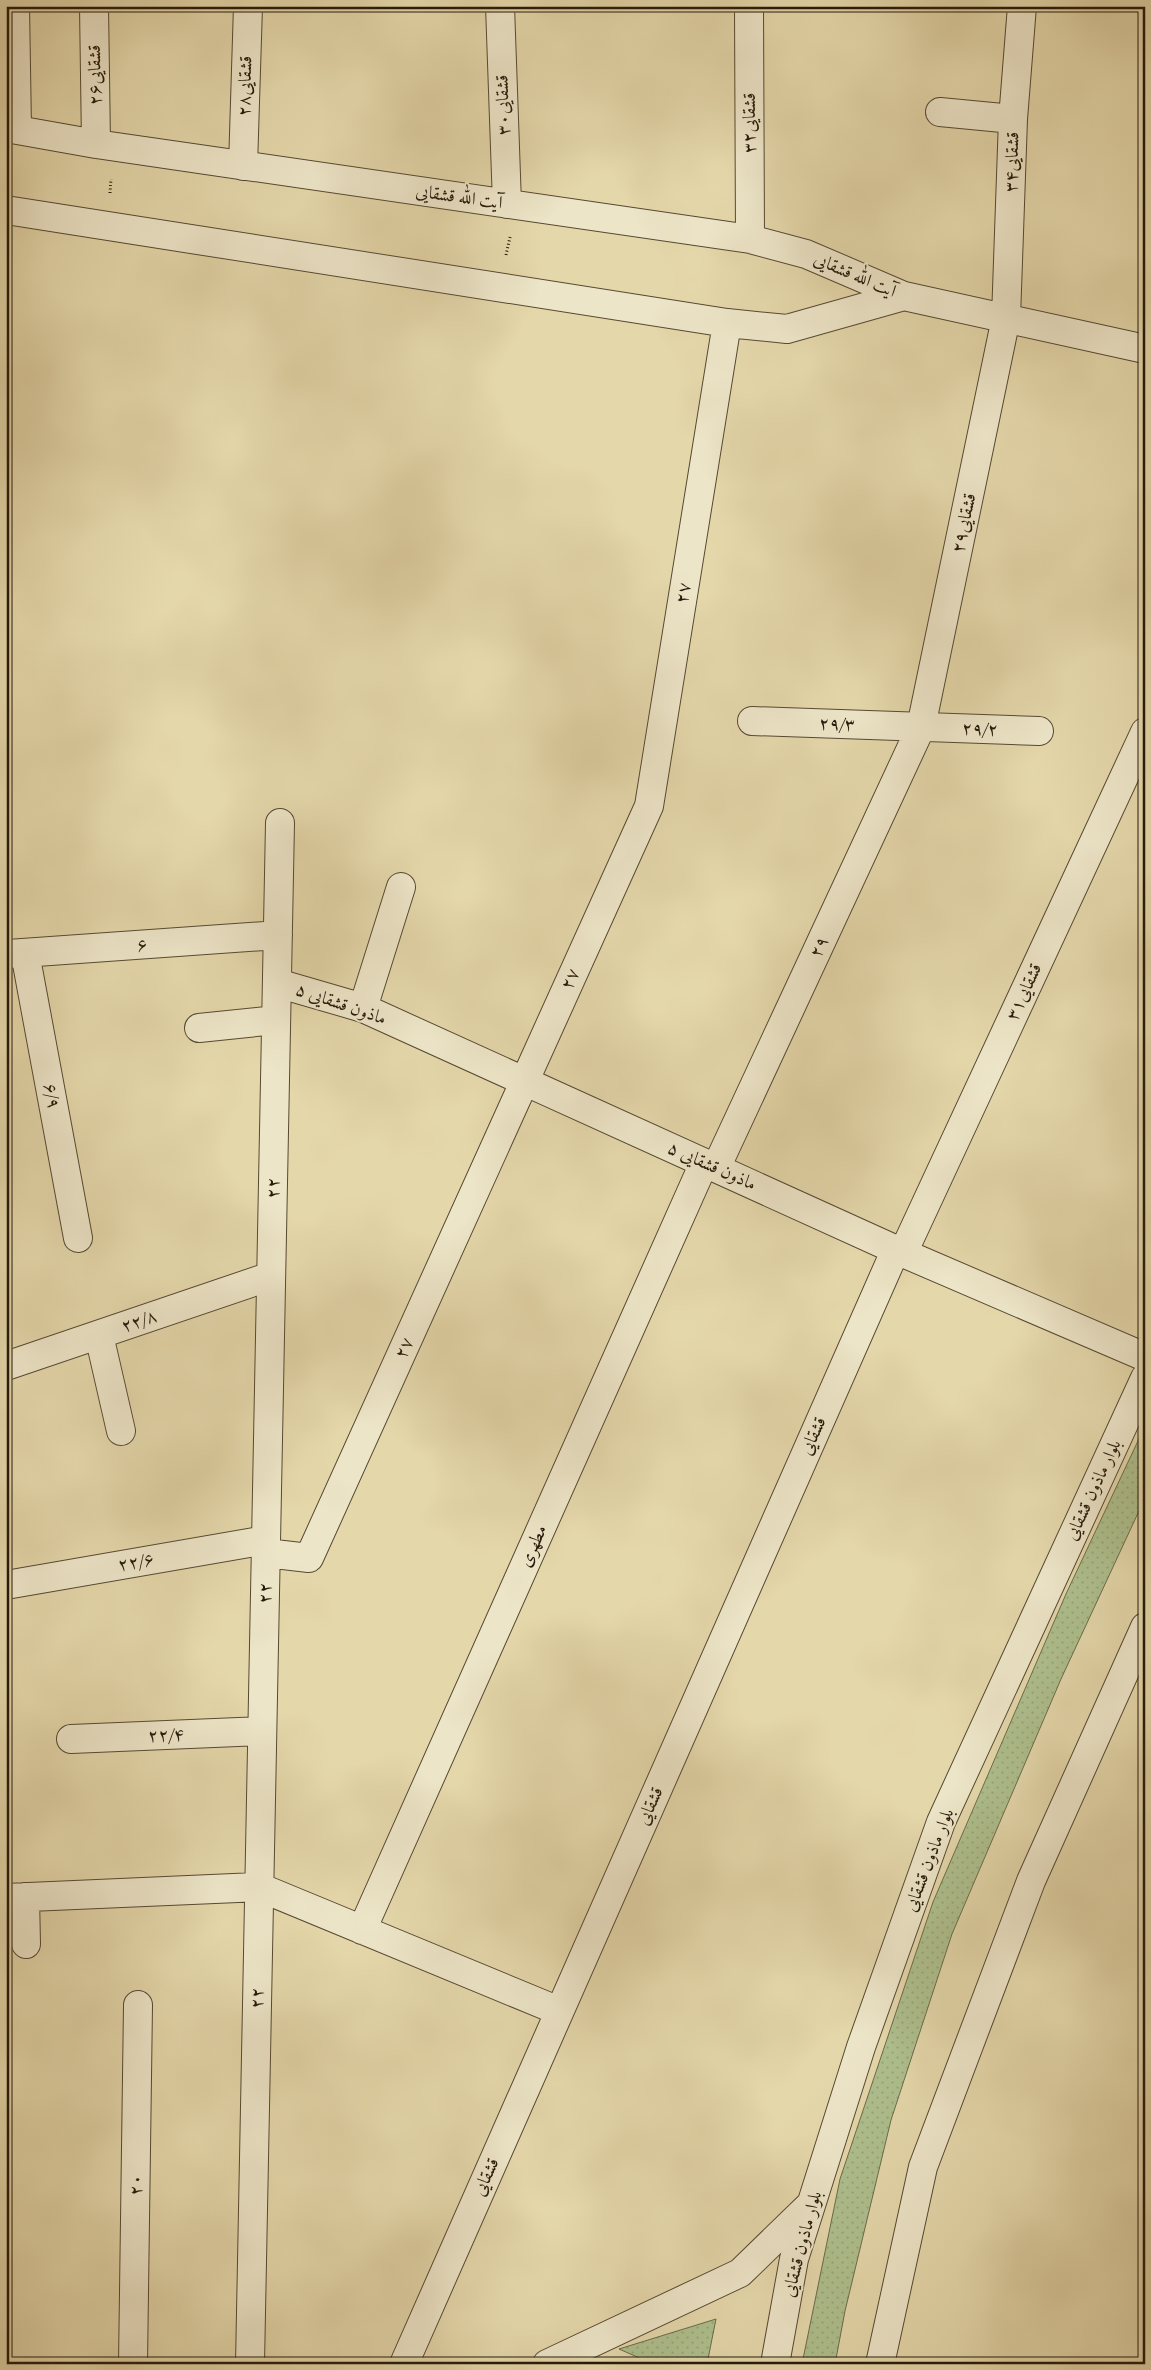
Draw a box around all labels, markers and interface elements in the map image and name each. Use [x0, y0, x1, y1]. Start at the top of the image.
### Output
street label: قشقایی۲۶ [83, 44, 107, 106]
street label: قشقایی۲۸ [232, 55, 258, 117]
street label: قشقایی۳۰ [490, 74, 516, 136]
street label: قشقایی۳۲ [738, 93, 761, 153]
street label: قشقایی۳۴ [999, 131, 1025, 193]
street label: آیت الله قشقایی [414, 177, 506, 215]
street label: آیت الله قشقایی [810, 245, 903, 304]
street label: قشقایی۲۹ [946, 491, 982, 555]
street label: ۲۷ [670, 581, 696, 605]
street label: ۲۹/۳ [818, 712, 856, 736]
street label: ۲۹/۲ [961, 717, 999, 741]
street label: ۶ [136, 933, 148, 957]
street label: ۲۹ [804, 933, 834, 961]
street label: ۳۱قشقایی [1001, 960, 1047, 1024]
street label: ۲۷ [555, 965, 585, 993]
street label: ماذون قشقایی ۵ [293, 978, 389, 1030]
street label: ۶/۹ [38, 1081, 66, 1111]
street label: ماذون قشقایی ۵ [664, 1136, 760, 1196]
street label: ۲۲ [261, 1177, 285, 1199]
street label: ۲۲/۸ [118, 1304, 160, 1338]
street label: ۲۷ [389, 1334, 419, 1362]
street label: قشقایی [794, 1413, 832, 1459]
street label: بلوار ماذون قشقایی [1060, 1436, 1126, 1544]
street label: مطهری [514, 1521, 552, 1571]
street label: ۲۲/۶ [116, 1548, 156, 1576]
street label: ۲۲ [253, 1582, 277, 1604]
street label: ۲۲/۴ [147, 1723, 185, 1747]
street label: قشقایی [631, 1783, 669, 1829]
street label: بلوار ماذون قشقایی [899, 1805, 959, 1915]
street label: ۲۲ [245, 1987, 269, 2009]
street label: قشقایی [467, 2154, 505, 2200]
street label: ۲۰ [124, 2174, 148, 2196]
street label: بلوار ماذون قشقایی [777, 2188, 827, 2300]

